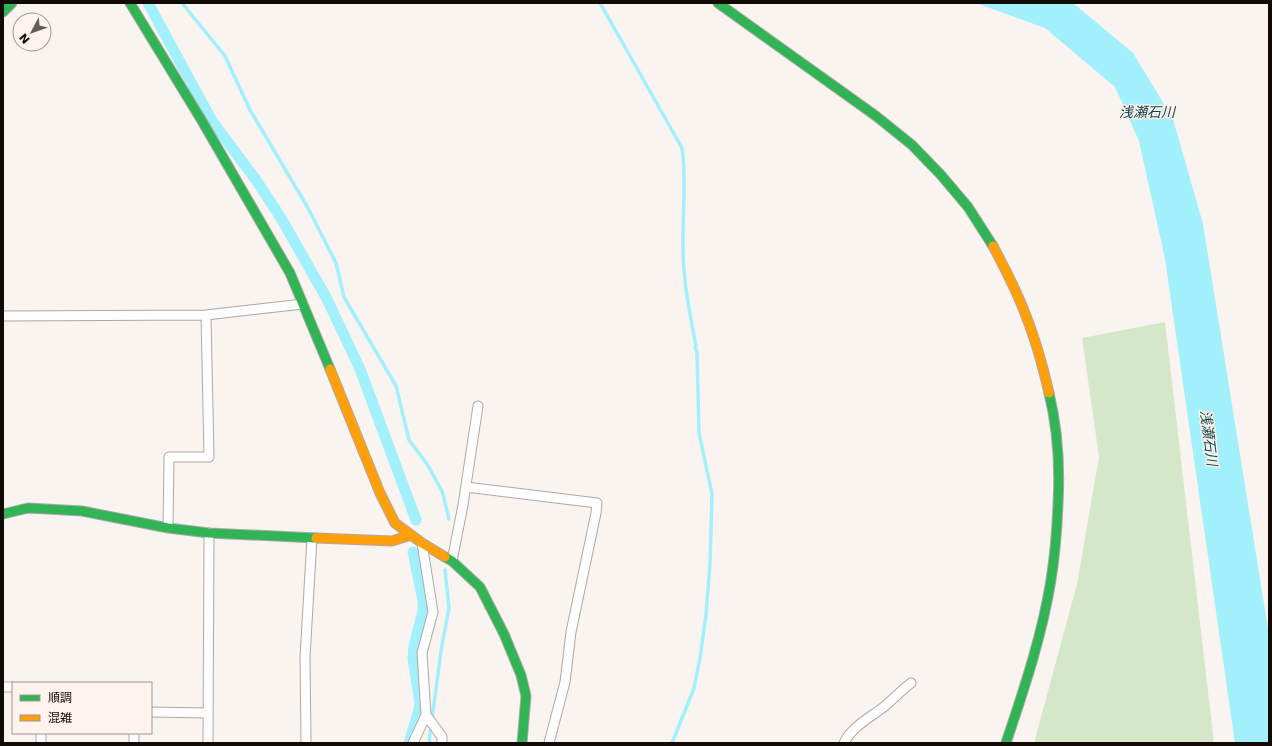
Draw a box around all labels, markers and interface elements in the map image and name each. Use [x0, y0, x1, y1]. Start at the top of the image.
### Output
north arrow [12, 12, 52, 52]
text: N [17, 30, 33, 46]
water label: 浅瀬石川 [1119, 104, 1177, 120]
water label: 浅瀬石川 [1198, 409, 1221, 469]
legend [12, 682, 152, 734]
text: 順調 [48, 691, 72, 705]
text: 混雑 [48, 711, 72, 725]

